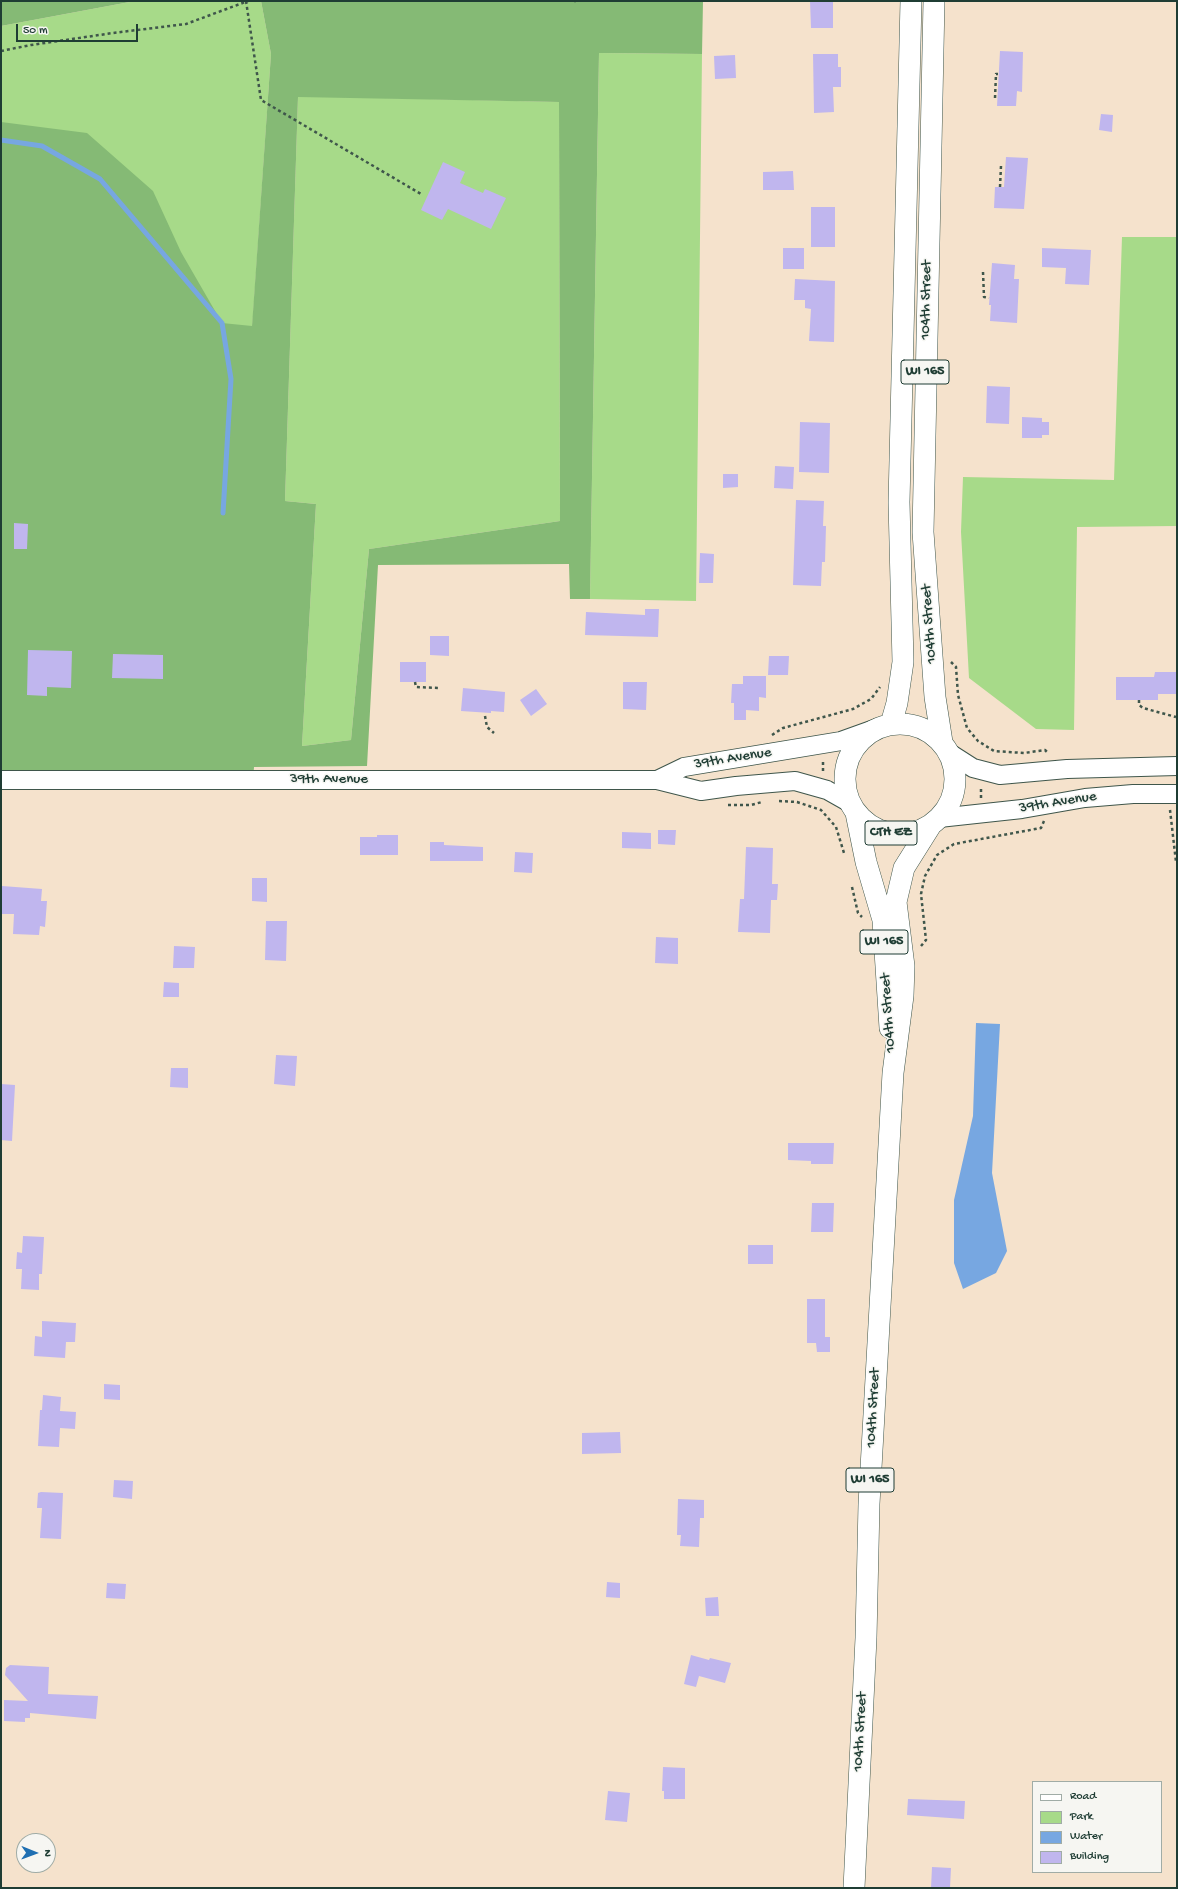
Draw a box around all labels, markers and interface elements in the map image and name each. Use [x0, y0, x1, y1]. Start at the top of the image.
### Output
scale bar [18, 16, 140, 42]
text: 50 m [23, 24, 48, 38]
street label: 104th Street [917, 260, 937, 340]
road number: WI 165 [901, 360, 949, 384]
street label: 104th Street [918, 584, 942, 664]
street label: 39th Avenue [693, 744, 773, 774]
street label: 39th Avenue [290, 771, 368, 789]
street label: 39th Avenue [1018, 788, 1098, 818]
road number: CTH EZ [865, 821, 917, 845]
road number: WI 165 [860, 930, 908, 954]
street label: 104th Street [877, 973, 901, 1053]
street label: 104th Street [863, 1368, 885, 1448]
road number: WI 165 [846, 1468, 894, 1492]
street label: 104th Street [850, 1692, 872, 1772]
legend [1032, 1781, 1162, 1873]
text: Road [1070, 1790, 1096, 1804]
text: Park [1070, 1810, 1093, 1824]
text: Water [1070, 1830, 1102, 1844]
north arrow [16, 1833, 56, 1873]
text: N [41, 1849, 53, 1857]
text: Building [1070, 1850, 1109, 1864]

